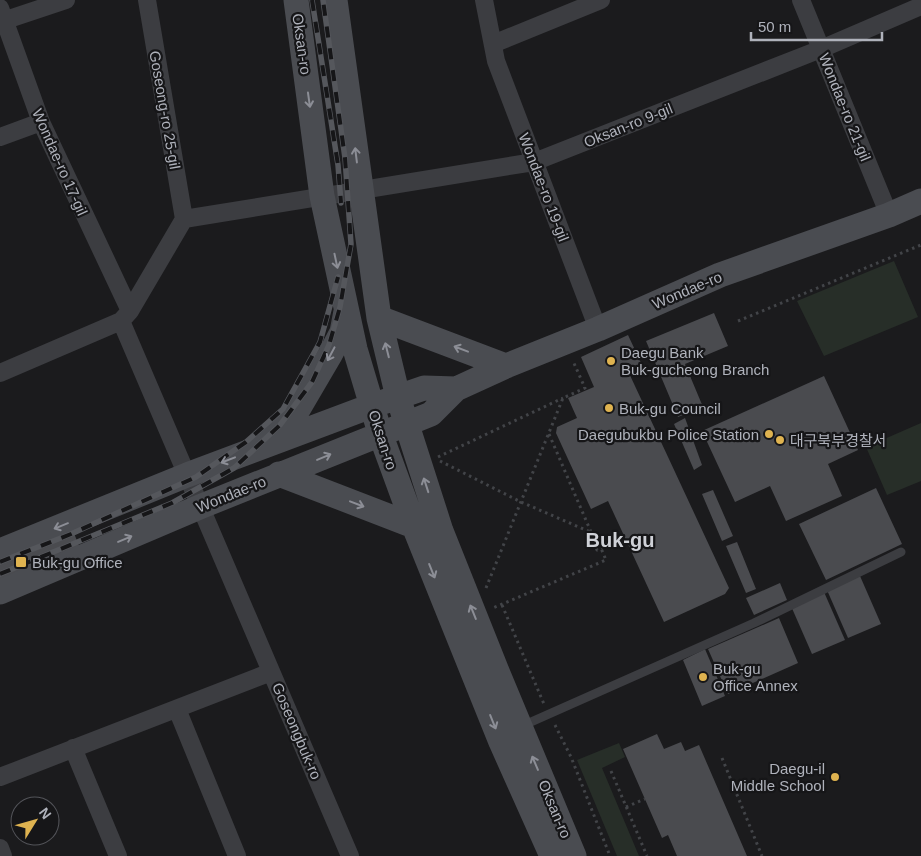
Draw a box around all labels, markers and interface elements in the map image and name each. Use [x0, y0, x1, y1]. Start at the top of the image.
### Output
scale bar [751, 10, 882, 42]
street label: Oksan-ro [289, 12, 315, 76]
text: 50 m [758, 18, 791, 35]
street label: Goseong-ro 25-gil [146, 49, 184, 171]
street label: Wondae-ro 21-gil [816, 51, 874, 163]
one-way arrow [304, 92, 314, 108]
street label: Oksan-ro 9-gil [581, 99, 675, 151]
street label: Wondae-ro 17-gil [29, 106, 91, 218]
street label: Wondae-ro 19-gil [515, 130, 573, 244]
one-way arrow [351, 147, 361, 163]
one-way arrow [332, 252, 341, 268]
street label: Wondae-ro [650, 268, 724, 312]
one-way arrow [381, 342, 391, 358]
one-way arrow [453, 344, 469, 353]
place label: Daegu Bank Buk-gucheong Branch [621, 344, 769, 378]
one-way arrow [325, 346, 335, 361]
marker: Daegu Bank Buk-gucheong Branch [605, 355, 617, 367]
place label: Buk-gu Council [619, 400, 721, 417]
marker: Buk-gu Council [603, 402, 615, 414]
street label: Oksan-ro [365, 408, 401, 472]
place label: Daegubukbu Police Station [578, 426, 759, 443]
marker: Daegubukbu Police Station [763, 428, 775, 440]
place label: 대구북부경찰서 [790, 432, 887, 449]
marker: 대구북부경찰서 [774, 434, 786, 446]
one-way arrow [316, 452, 331, 462]
one-way arrow [221, 455, 236, 465]
street label: Wondae-ro [194, 472, 268, 516]
one-way arrow [421, 477, 431, 493]
one-way arrow [349, 500, 365, 509]
one-way arrow [54, 522, 69, 532]
district label: Buk-gu [586, 529, 654, 551]
one-way arrow [117, 533, 132, 543]
place label: Buk-gu Office [32, 554, 123, 571]
marker: Buk-gu Office [14, 555, 28, 569]
one-way arrow [428, 563, 437, 578]
one-way arrow [468, 605, 477, 621]
place label: Buk-gu Office Annex [713, 660, 798, 694]
marker: Buk-gu Office Annex [697, 671, 709, 683]
street label: Goseongbuk-ro [269, 680, 325, 782]
one-way arrow [489, 714, 498, 729]
one-way arrow [530, 756, 539, 771]
place label: Daegu-il Middle School [731, 760, 825, 794]
marker: Daegu-il Middle School [829, 771, 841, 783]
street label: Oksan-ro [535, 777, 575, 841]
north arrow [10, 796, 60, 846]
text: N [36, 804, 55, 822]

